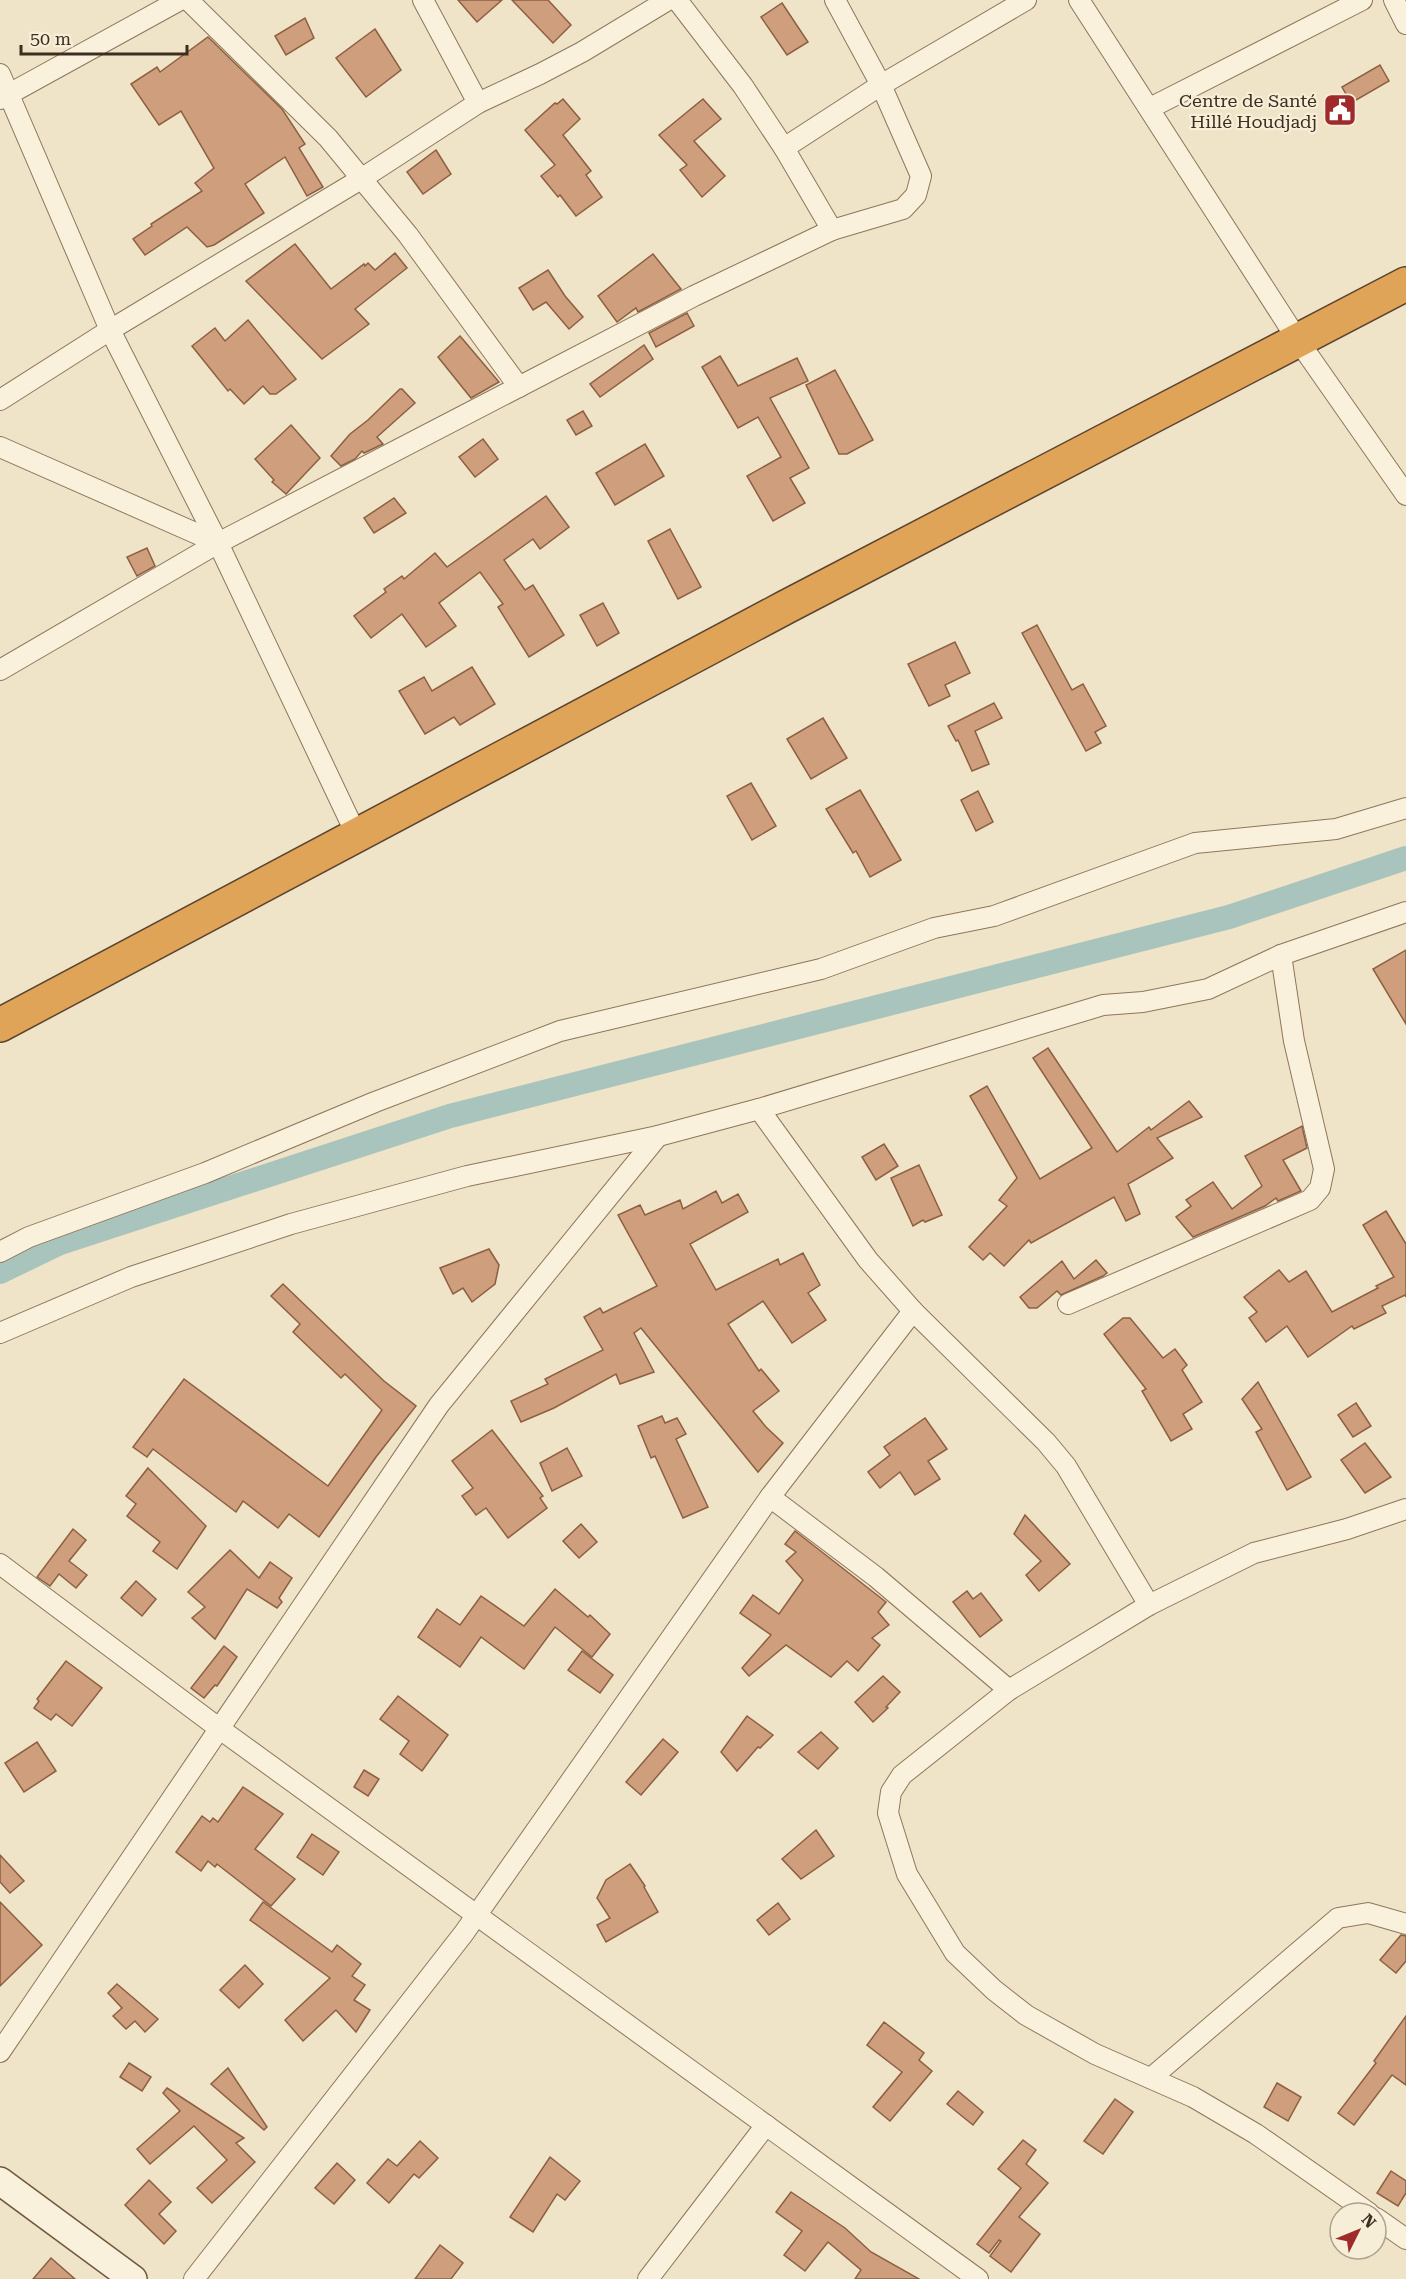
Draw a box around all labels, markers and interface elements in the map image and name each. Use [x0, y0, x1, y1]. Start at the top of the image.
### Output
scale bar [21, 18, 188, 56]
text: 50 m [30, 28, 71, 49]
place label: Centre de Santé Hillé Houdjadj [1179, 90, 1317, 132]
public building icon: Centre de Santé Hillé Houdjadj [1322, 92, 1358, 128]
north arrow [1328, 2201, 1388, 2261]
text: N [1357, 2210, 1380, 2232]

